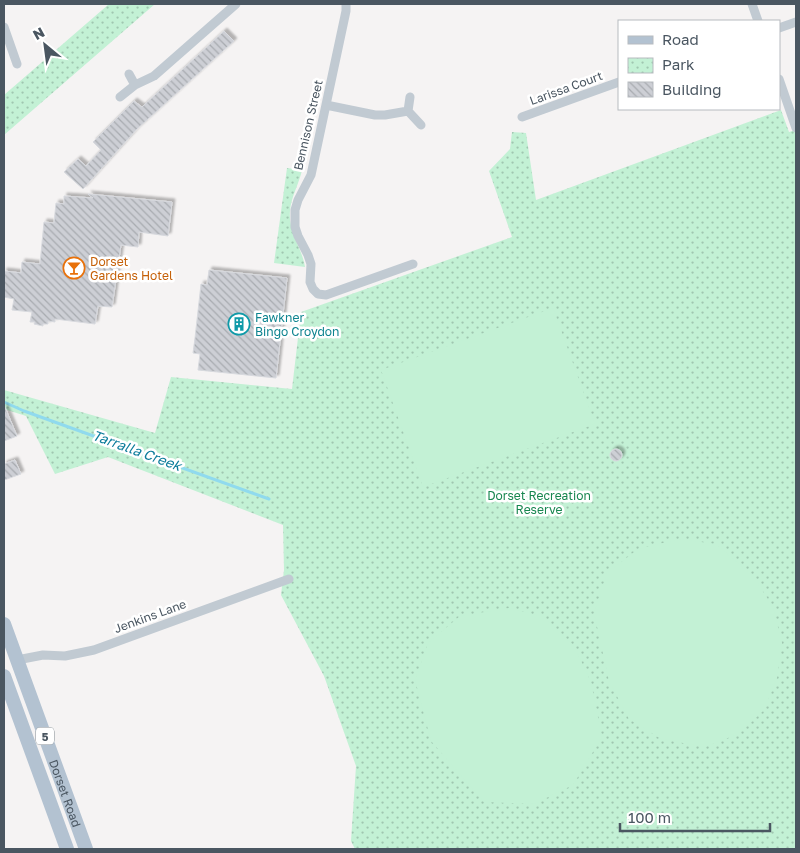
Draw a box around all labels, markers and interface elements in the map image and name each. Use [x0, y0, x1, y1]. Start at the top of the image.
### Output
north arrow [20, 20, 70, 70]
legend [618, 20, 780, 110]
text: N [30, 23, 47, 43]
text: Road [662, 30, 699, 48]
text: Park [662, 55, 695, 73]
street label: Larissa Court [527, 68, 605, 108]
street label: Bennison Street [290, 78, 326, 172]
text: Building [662, 80, 722, 98]
place label: Dorset Gardens Hotel [90, 254, 173, 283]
bar icon: Dorset Gardens Hotel [62, 256, 86, 280]
place label: Fawkner Bingo Croydon [255, 310, 339, 339]
building icon: Fawkner Bingo Croydon [227, 312, 251, 336]
water label: Tarralla Creek [90, 426, 186, 475]
park label: Dorset Recreation Reserve [487, 488, 591, 517]
street label: Jenkins Lane [112, 596, 188, 636]
road number: 5 [36, 728, 54, 744]
street label: Dorset Road [46, 757, 85, 829]
scale bar [620, 800, 770, 832]
text: 100 m [628, 808, 671, 826]

